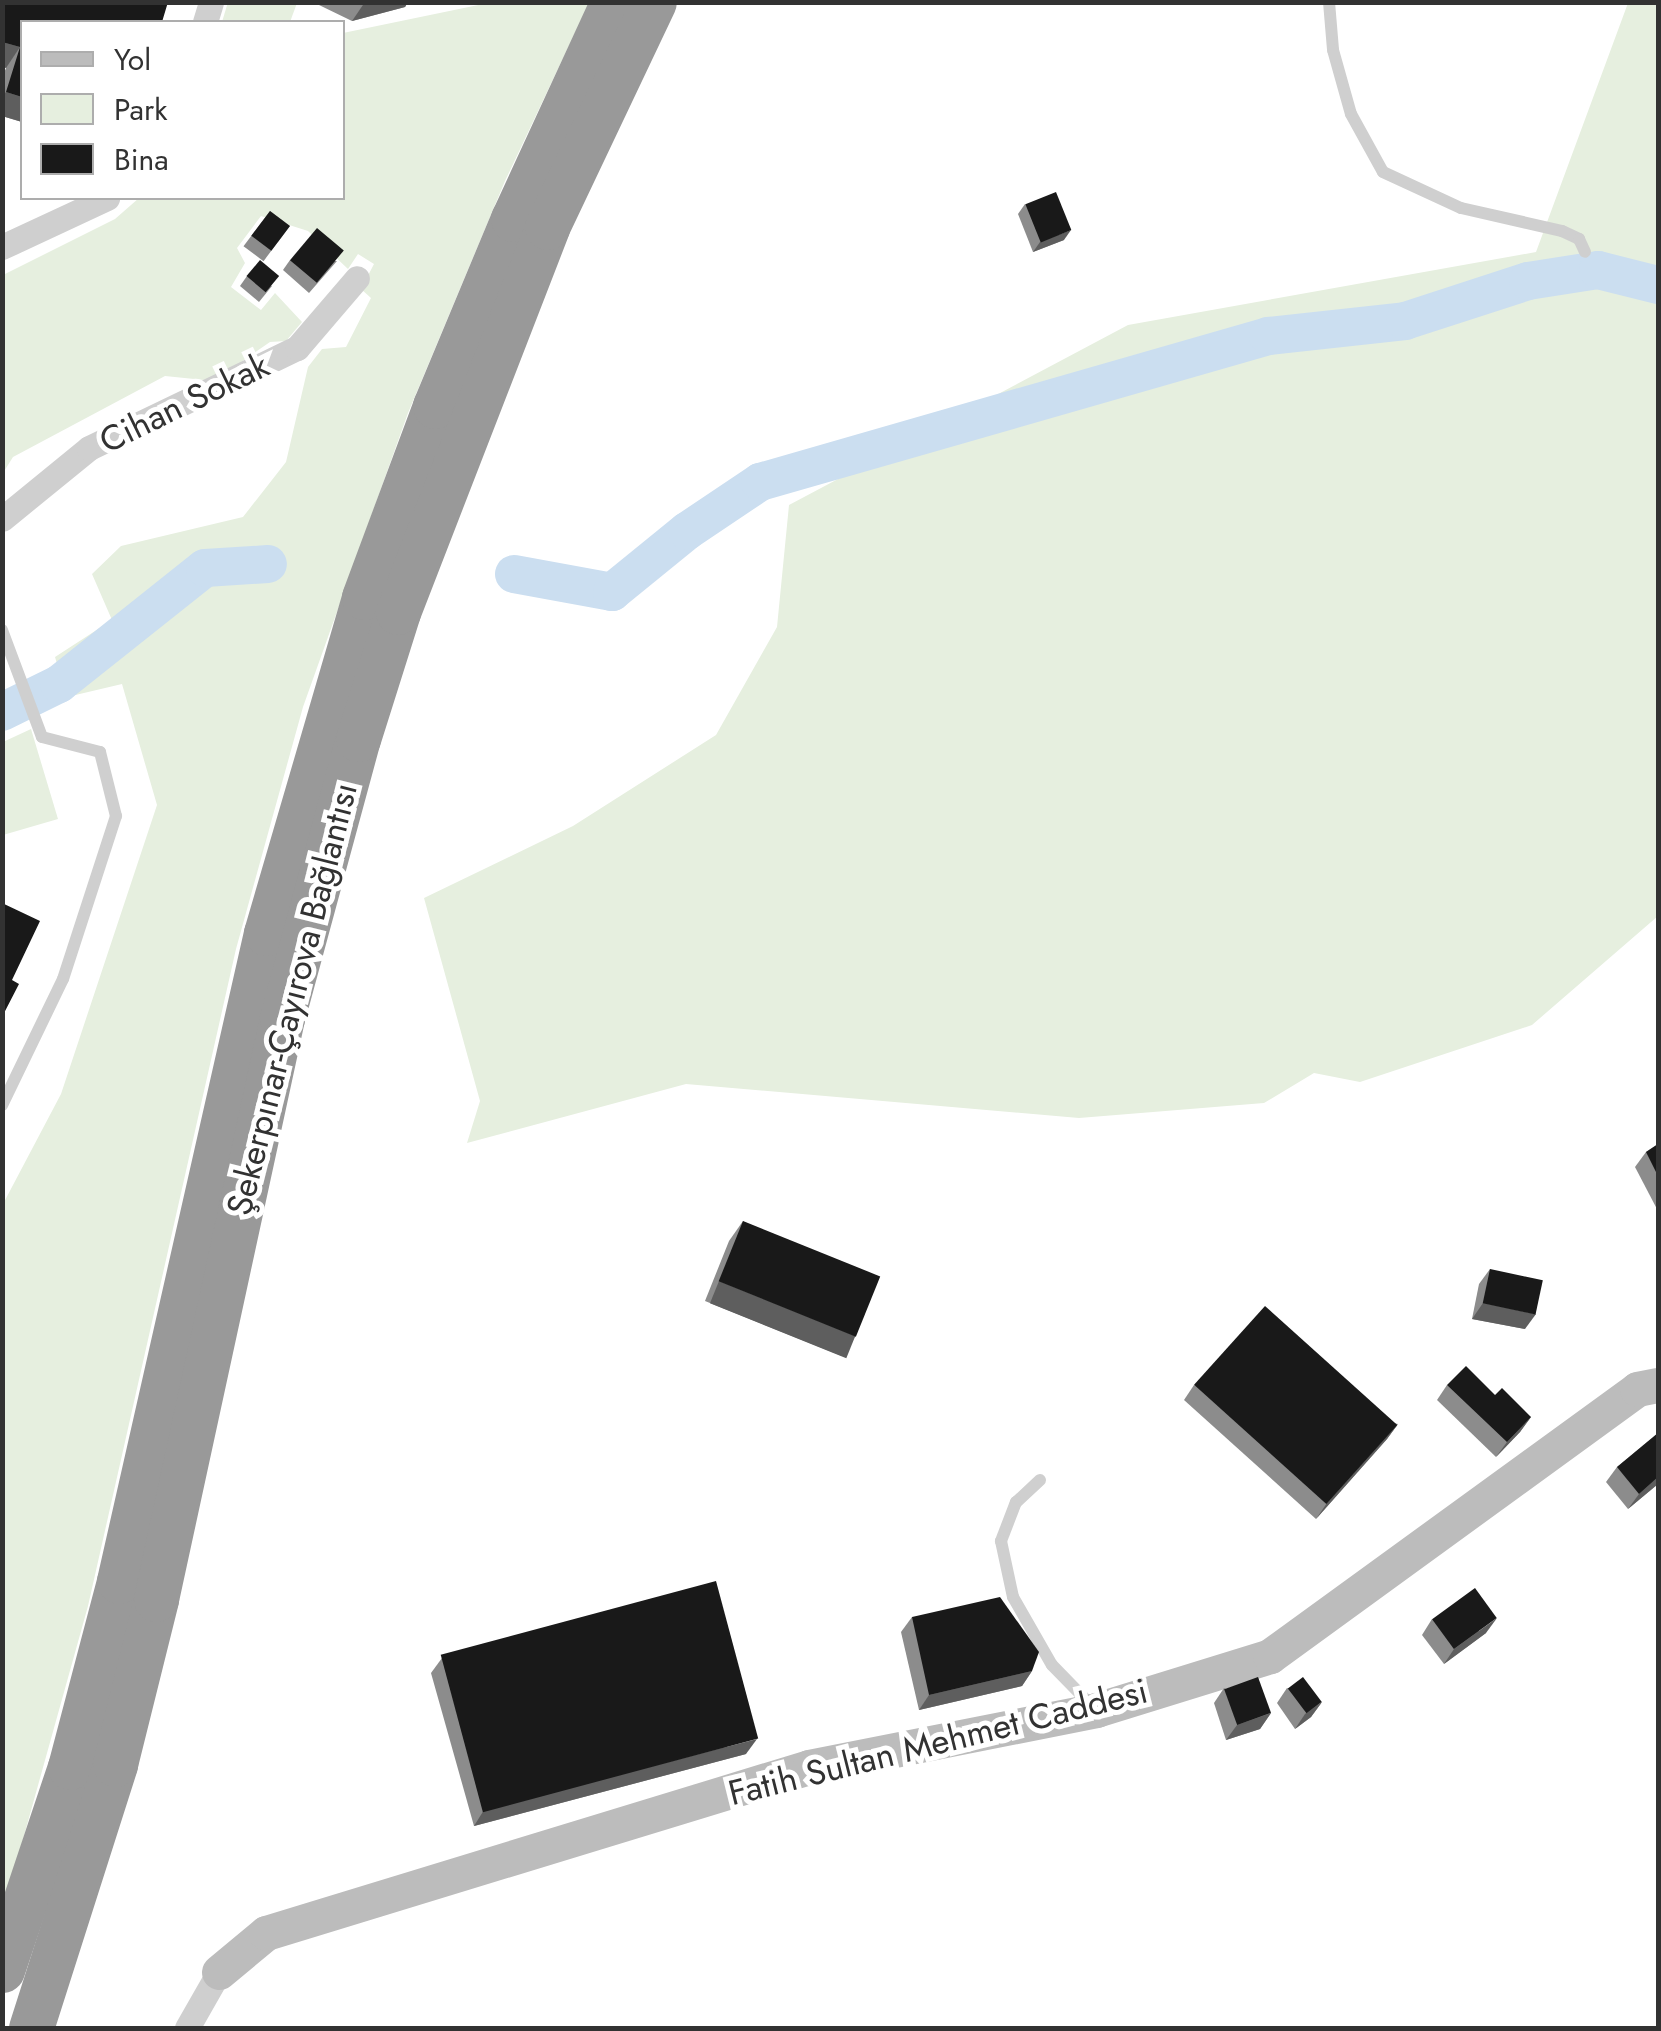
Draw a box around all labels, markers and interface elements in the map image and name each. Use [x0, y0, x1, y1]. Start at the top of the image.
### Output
legend [20, 20, 345, 200]
text: Yol [114, 38, 151, 81]
text: Park [114, 88, 167, 131]
text: Bina [114, 138, 169, 181]
street label: Cihan Sokak [93, 344, 275, 462]
street label: Şekerpınar-Çayırova Bağlantısı [218, 779, 366, 1219]
street label: Fatih Sultan Mehmet Caddesi [724, 1670, 1152, 1814]

